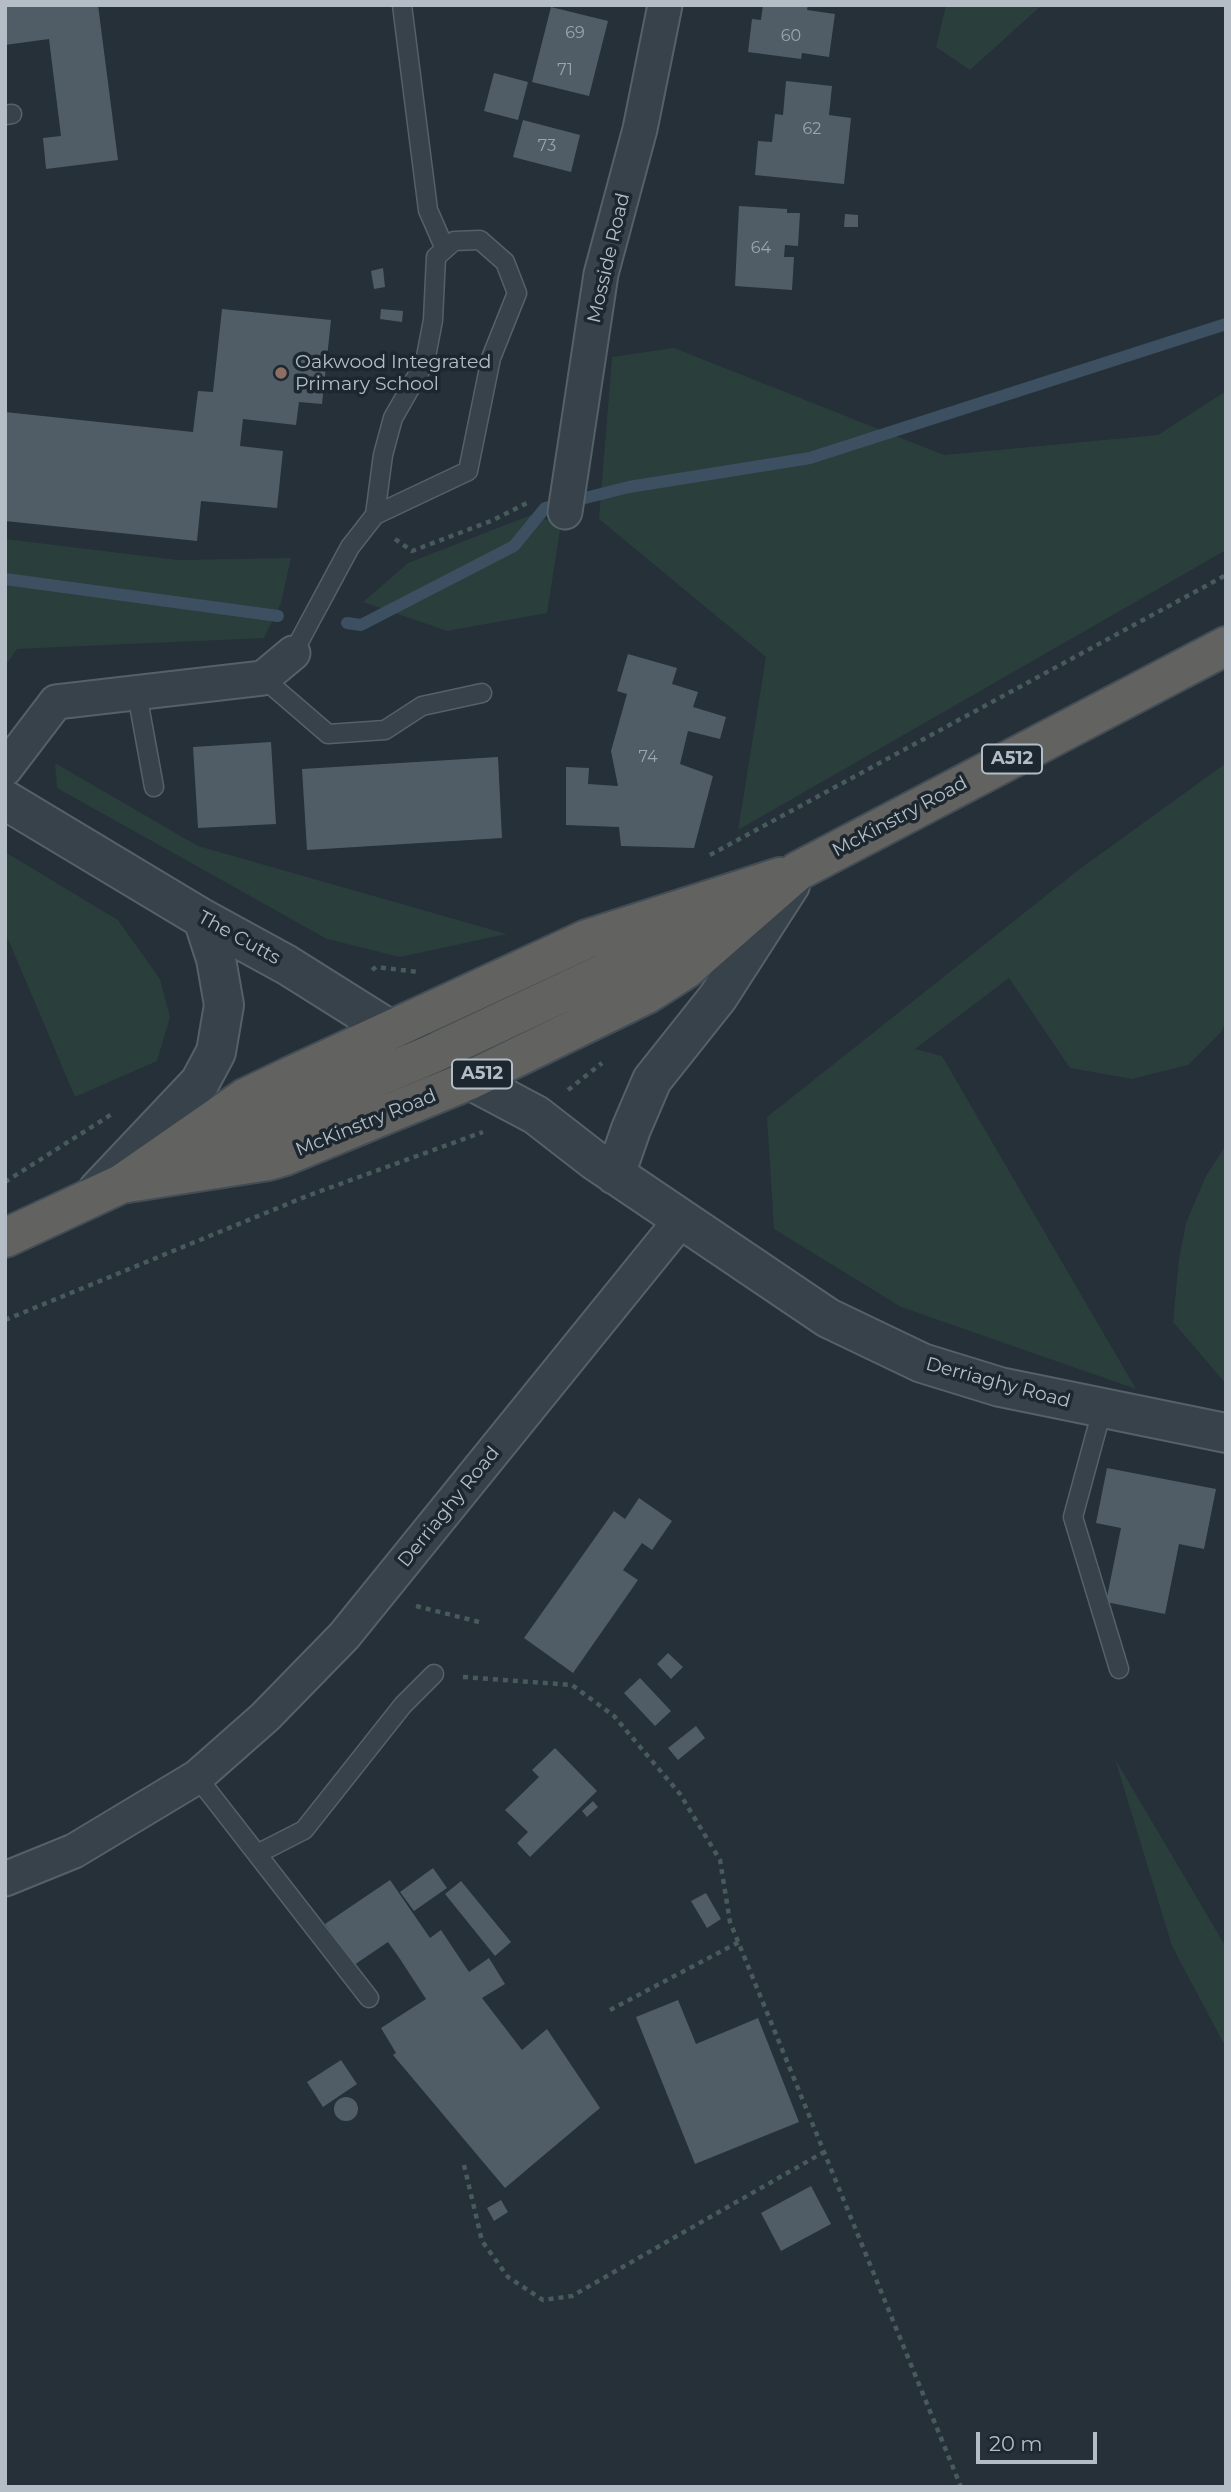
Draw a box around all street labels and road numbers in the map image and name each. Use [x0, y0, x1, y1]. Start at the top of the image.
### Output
street label: Mosside Road [583, 191, 635, 325]
road number: A512 [982, 744, 1042, 774]
street label: McKinstry Road [829, 772, 971, 862]
street label: The Cutts [194, 906, 284, 970]
road number: A512 [452, 1059, 512, 1088]
street label: McKinstry Road [292, 1084, 440, 1162]
street label: Derriaghy Road [923, 1353, 1073, 1413]
street label: Derriaghy Road [393, 1442, 505, 1572]

